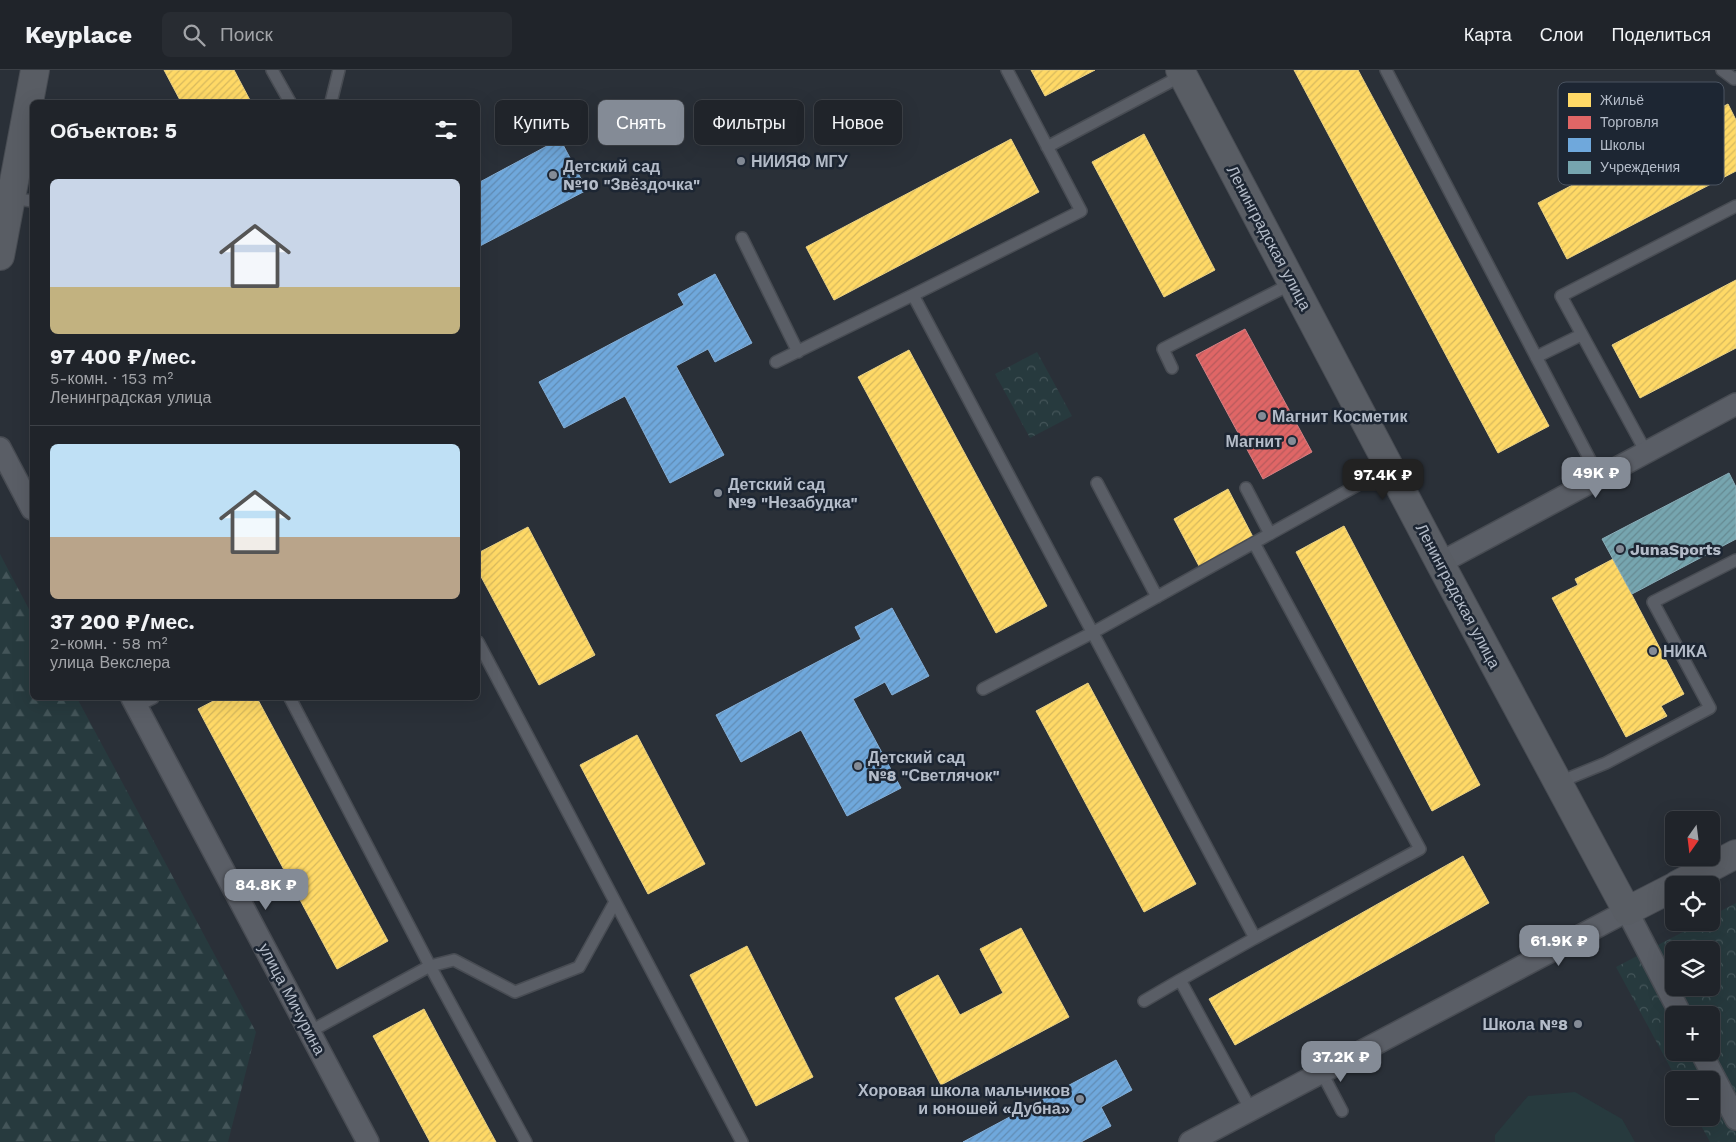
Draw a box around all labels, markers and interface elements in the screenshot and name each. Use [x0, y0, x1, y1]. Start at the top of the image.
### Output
search box [162, 12, 512, 57]
text: Keyplace [25, 21, 132, 49]
icon: search [180, 21, 208, 49]
text: Поиск [220, 23, 273, 46]
text: Карта [1464, 24, 1512, 45]
text: Слои [1540, 24, 1584, 45]
text: Поделиться [1612, 24, 1711, 45]
legend [1558, 82, 1724, 185]
text: Жильё [1600, 92, 1644, 108]
chip: Купить [495, 100, 588, 145]
chip: Снять [598, 100, 684, 145]
chip: Фильтры [694, 100, 804, 145]
chip: Новое [814, 100, 902, 145]
text: Торговля [1600, 114, 1658, 130]
icon: filters [432, 116, 460, 144]
text: Объектов: 5 [50, 118, 177, 143]
text: Школы [1600, 137, 1645, 153]
place label: НИИЯФ МГУ [751, 152, 849, 171]
marker: НИИЯФ МГУ [735, 155, 747, 167]
place label: Детский сад №10 "Звёздочка" [563, 157, 700, 194]
text: Учреждения [1600, 159, 1680, 175]
street label: Ленинградская улица [1223, 162, 1315, 314]
marker: Детский сад №10 "Звёздочка" [547, 169, 559, 181]
icon: home [210, 211, 300, 301]
text: 97 400 ₽/мес. [50, 344, 196, 369]
text: 5-комн. · 153 m² [50, 369, 173, 388]
text: Ленинградская улица [50, 388, 211, 407]
place label: Магнит Косметик [1272, 407, 1408, 426]
marker: Магнит Косметик [1256, 410, 1268, 422]
place label: Магнит [1226, 432, 1282, 451]
marker: Магнит [1286, 435, 1298, 447]
pin: 49K ₽ [1561, 456, 1631, 499]
pin: 97.4K ₽ [1337, 458, 1429, 501]
text: 49K ₽ [1573, 463, 1619, 482]
text: 97.4K ₽ [1354, 465, 1412, 484]
place label: Детский сад №9 "Незабудка" [728, 475, 858, 512]
icon: home [210, 477, 300, 567]
marker: Детский сад №9 "Незабудка" [712, 487, 724, 499]
street label: Ленинградская улица [1412, 520, 1504, 672]
place label: JunaSports [1630, 540, 1722, 559]
marker: JunaSports [1614, 543, 1626, 555]
text: 37 200 ₽/мес. [50, 609, 195, 634]
text: 2-комн. · 58 m² [50, 634, 168, 653]
place label: НИКА [1663, 642, 1708, 661]
marker: НИКА [1647, 645, 1659, 657]
text: улица Векслера [50, 653, 170, 672]
place label: Детский сад №8 "Светлячок" [868, 748, 1000, 785]
marker: Детский сад №8 "Светлячок" [852, 760, 864, 772]
north arrow [1665, 811, 1720, 866]
map controls [1665, 811, 1720, 1126]
pin: 84.8K ₽ [220, 868, 312, 911]
text: 84.8K ₽ [235, 875, 297, 894]
button: locate [1665, 876, 1720, 931]
pin: 61.9K ₽ [1513, 924, 1605, 967]
text: 61.9K ₽ [1530, 931, 1588, 950]
street label: улица Мичурина [255, 940, 329, 1058]
button: layers [1665, 941, 1720, 996]
button: + [1665, 1006, 1720, 1061]
place label: Школа №8 [1482, 1015, 1568, 1034]
marker: Школа №8 [1572, 1018, 1584, 1030]
pin: 37.2K ₽ [1295, 1040, 1387, 1083]
text: 37.2K ₽ [1312, 1047, 1370, 1066]
button: − [1665, 1071, 1720, 1126]
place label: Хоровая школа мальчиков и юношей «Дубна» [858, 1081, 1070, 1118]
marker: Хоровая школа мальчиков и юношей «Дубна» [1074, 1093, 1086, 1105]

